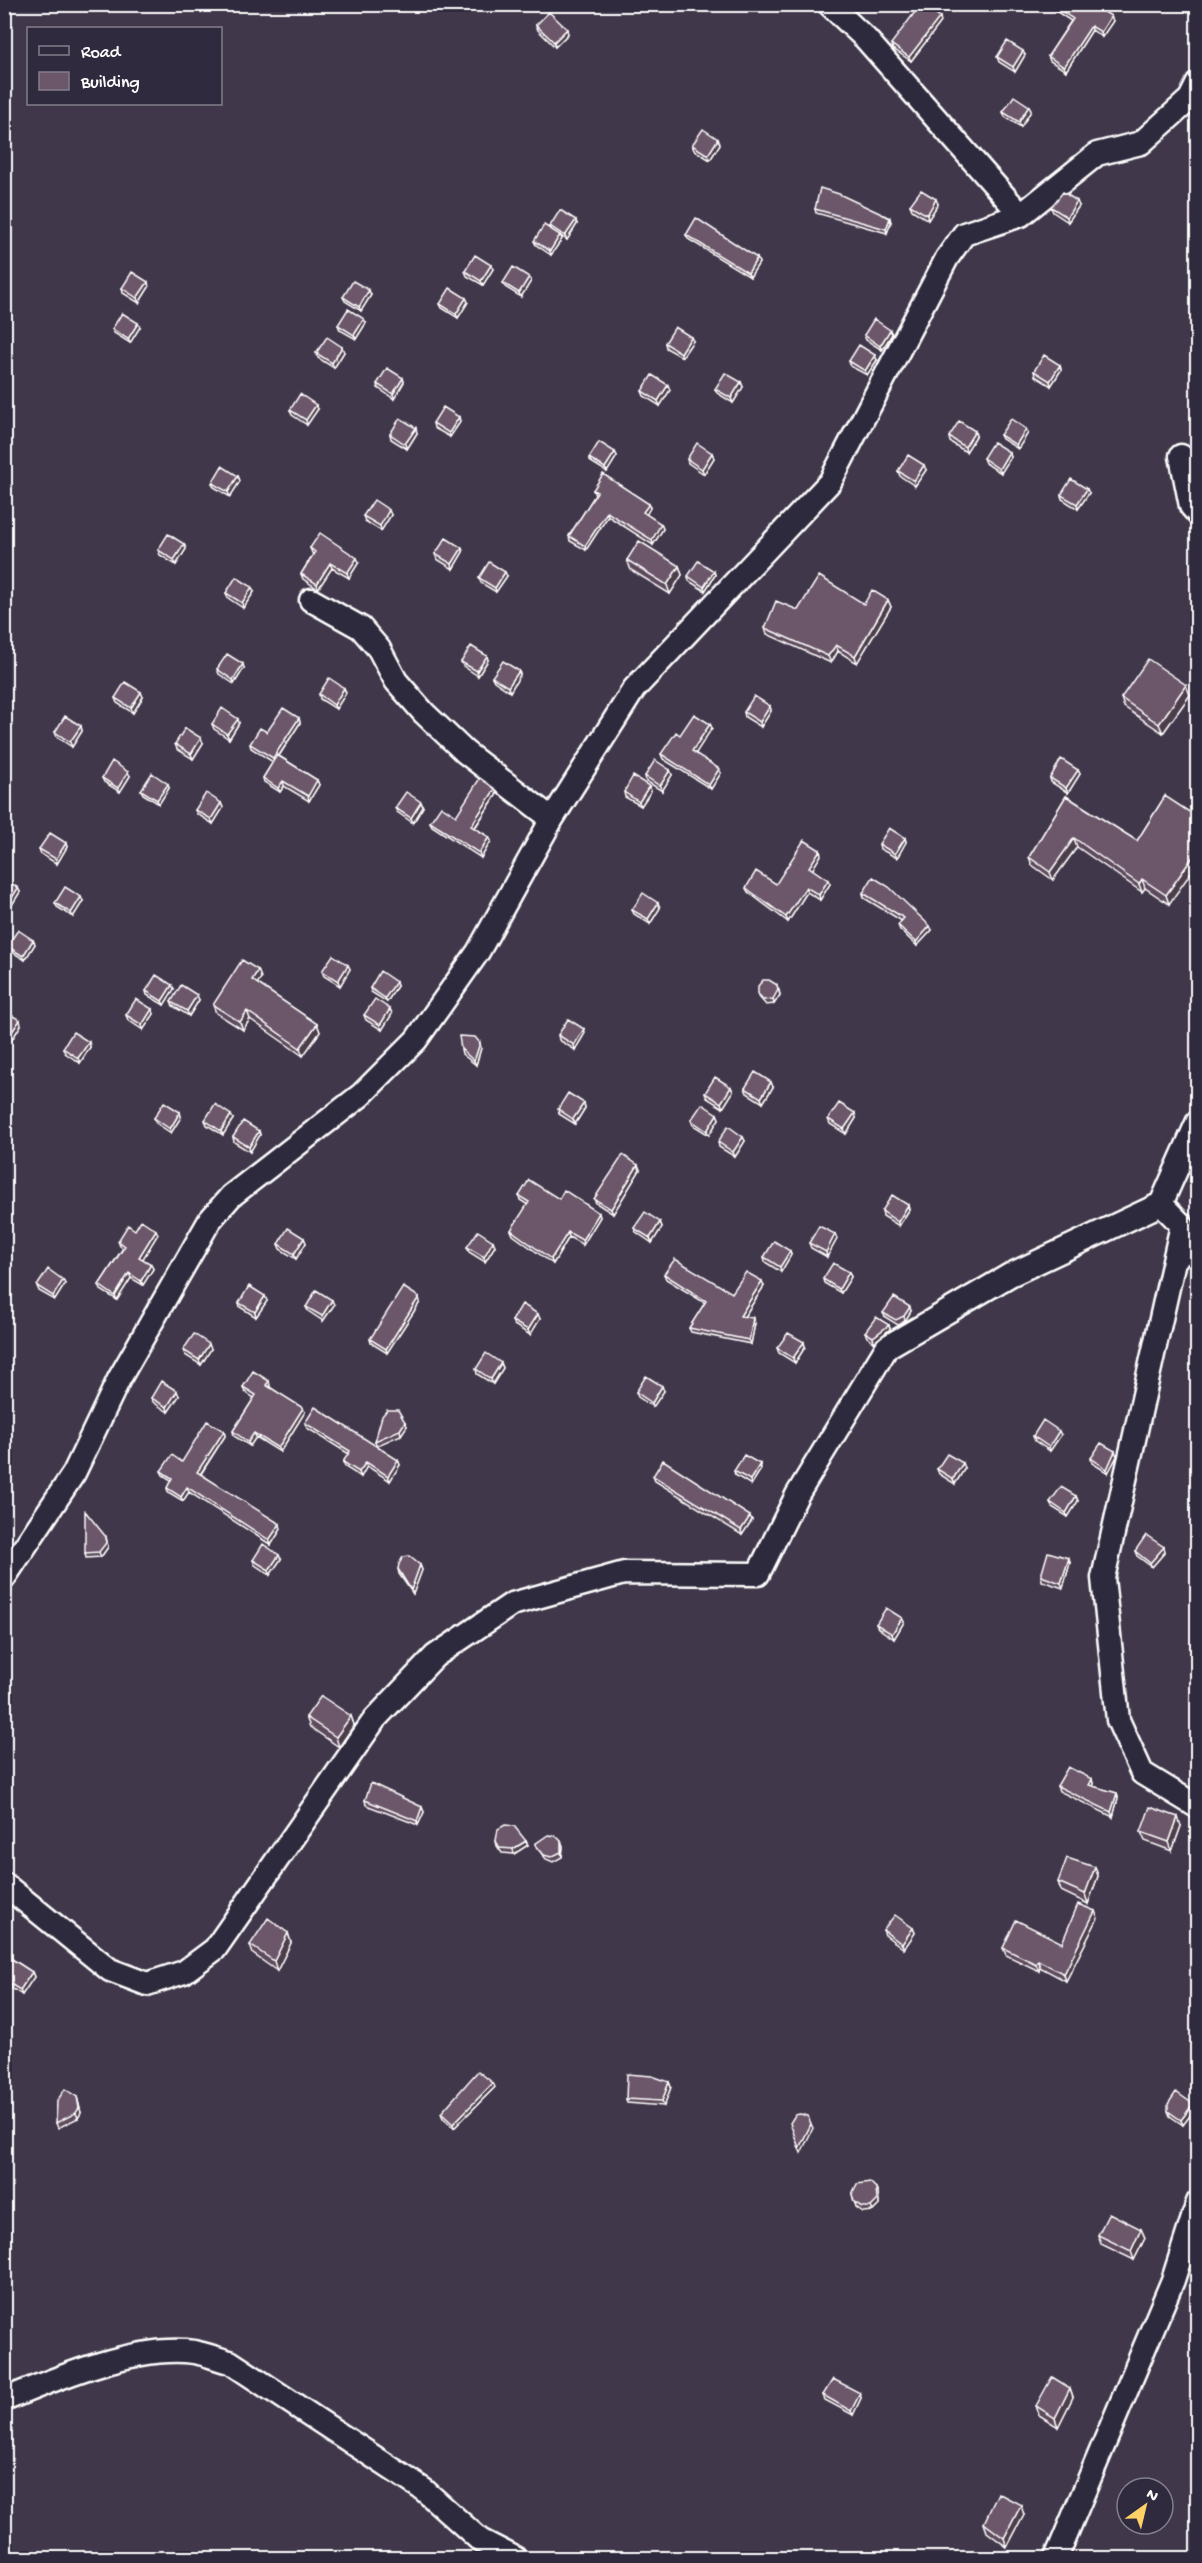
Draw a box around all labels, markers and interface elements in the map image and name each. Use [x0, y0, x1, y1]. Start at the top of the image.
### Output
legend [27, 27, 222, 105]
text: Road [81, 43, 122, 64]
text: Building [80, 73, 140, 94]
north arrow [1115, 2476, 1175, 2536]
text: N [1142, 2486, 1162, 2508]

